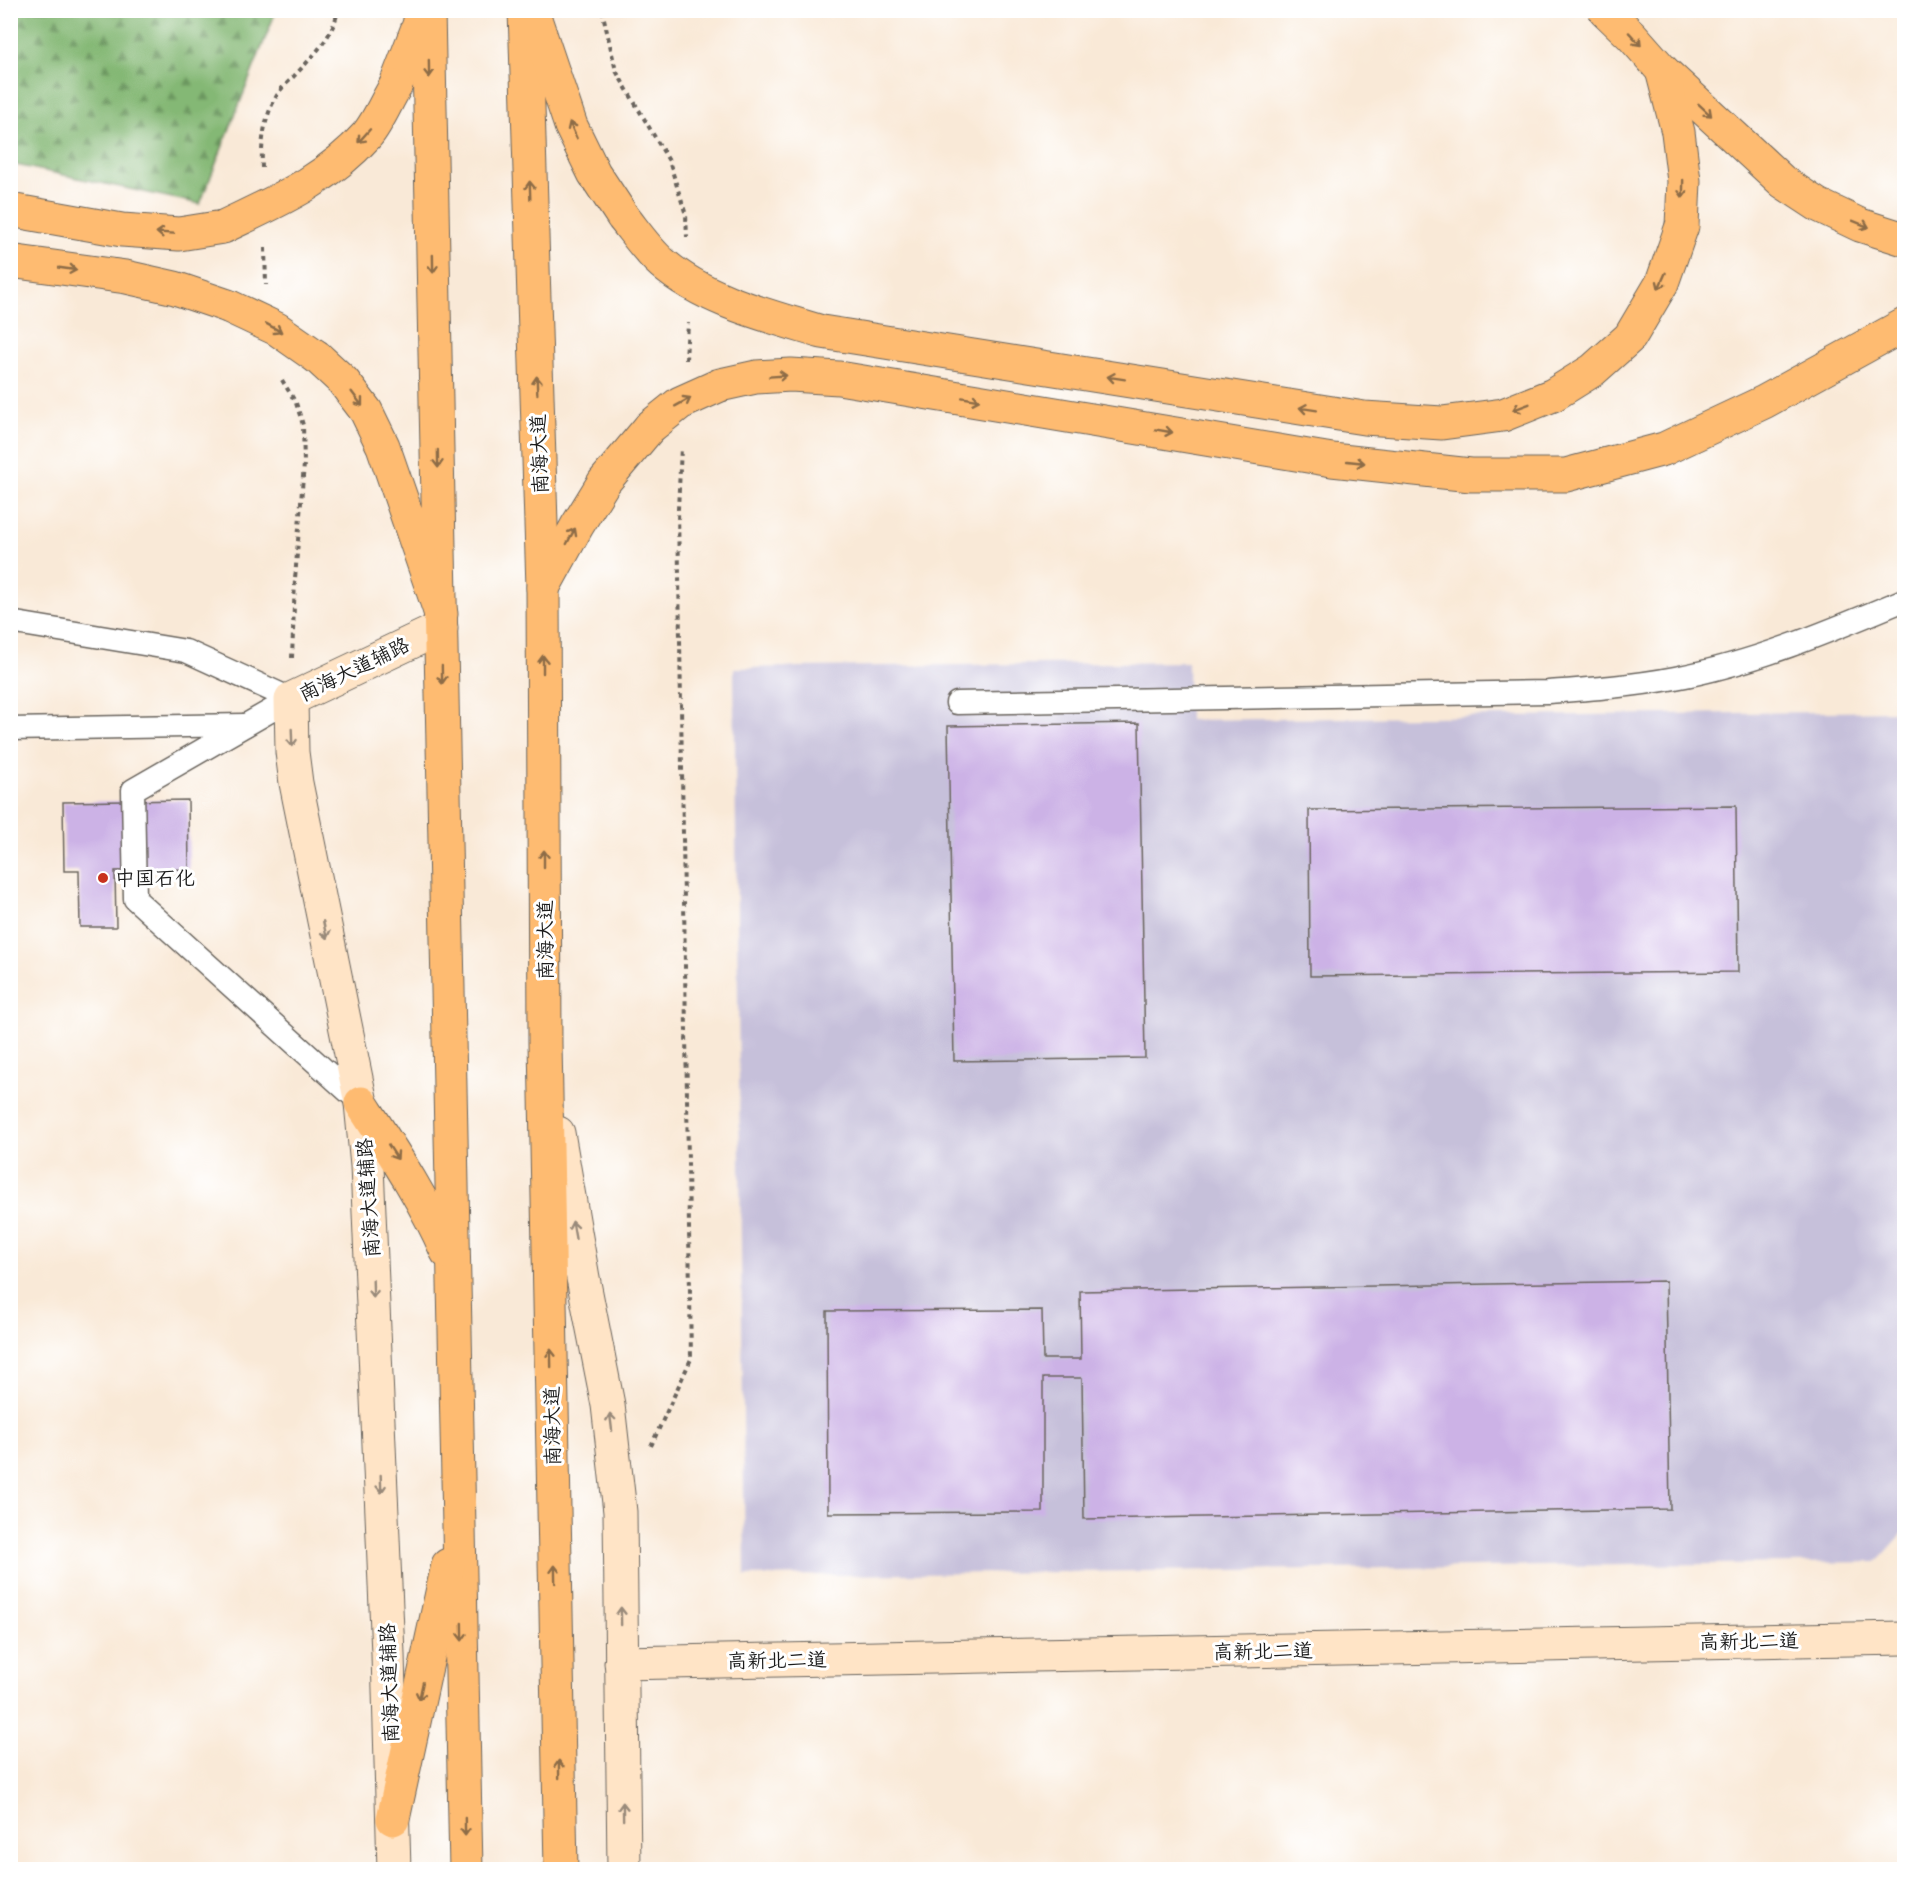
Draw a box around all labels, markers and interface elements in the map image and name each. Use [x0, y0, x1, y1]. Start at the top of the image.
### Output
one-way arrow [1627, 31, 1641, 46]
one-way arrow [423, 58, 435, 78]
one-way arrow [1697, 103, 1712, 117]
one-way arrow [567, 121, 578, 139]
one-way arrow [357, 129, 371, 144]
one-way arrow [1678, 179, 1689, 199]
one-way arrow [525, 181, 536, 201]
one-way arrow [1851, 219, 1869, 230]
one-way arrow [156, 227, 176, 238]
one-way arrow [427, 253, 439, 273]
one-way arrow [58, 264, 78, 275]
one-way arrow [1656, 271, 1667, 289]
one-way arrow [265, 322, 282, 334]
one-way arrow [768, 370, 788, 381]
one-way arrow [1106, 373, 1126, 384]
one-way arrow [531, 375, 542, 395]
one-way arrow [351, 391, 363, 407]
one-way arrow [961, 394, 981, 405]
one-way arrow [674, 396, 691, 408]
one-way arrow [1513, 402, 1531, 413]
one-way arrow [1299, 403, 1319, 414]
street label: 南海大道 [526, 413, 557, 494]
one-way arrow [1153, 426, 1173, 437]
one-way arrow [432, 448, 443, 468]
one-way arrow [1346, 457, 1365, 468]
one-way arrow [566, 528, 577, 546]
street label: 南海大道辅路 [295, 631, 416, 711]
one-way arrow [538, 654, 549, 674]
one-way arrow [436, 664, 448, 684]
one-way arrow [286, 728, 297, 748]
one-way arrow [539, 849, 550, 869]
place label: 中国石化 [115, 866, 195, 895]
marker: 中国石化 [96, 871, 110, 885]
street label: 南海大道 [533, 900, 562, 980]
one-way arrow [320, 920, 331, 940]
street label: 南海大道辅路 [352, 1136, 389, 1259]
one-way arrow [387, 1143, 399, 1160]
one-way arrow [568, 1221, 579, 1240]
one-way arrow [368, 1279, 379, 1299]
one-way arrow [545, 1349, 557, 1369]
street label: 南海大道 [539, 1386, 570, 1466]
one-way arrow [605, 1412, 616, 1432]
one-way arrow [376, 1474, 387, 1493]
one-way arrow [549, 1565, 561, 1585]
one-way arrow [615, 1607, 627, 1627]
street label: 南海大道辅路 [375, 1621, 408, 1743]
one-way arrow [456, 1621, 468, 1641]
street label: 高新北二道 [1699, 1628, 1799, 1659]
street label: 高新北二道 [1213, 1638, 1313, 1669]
street label: 高新北二道 [727, 1647, 827, 1678]
one-way arrow [415, 1680, 426, 1700]
one-way arrow [553, 1760, 565, 1780]
one-way arrow [617, 1802, 629, 1822]
one-way arrow [460, 1816, 471, 1836]

